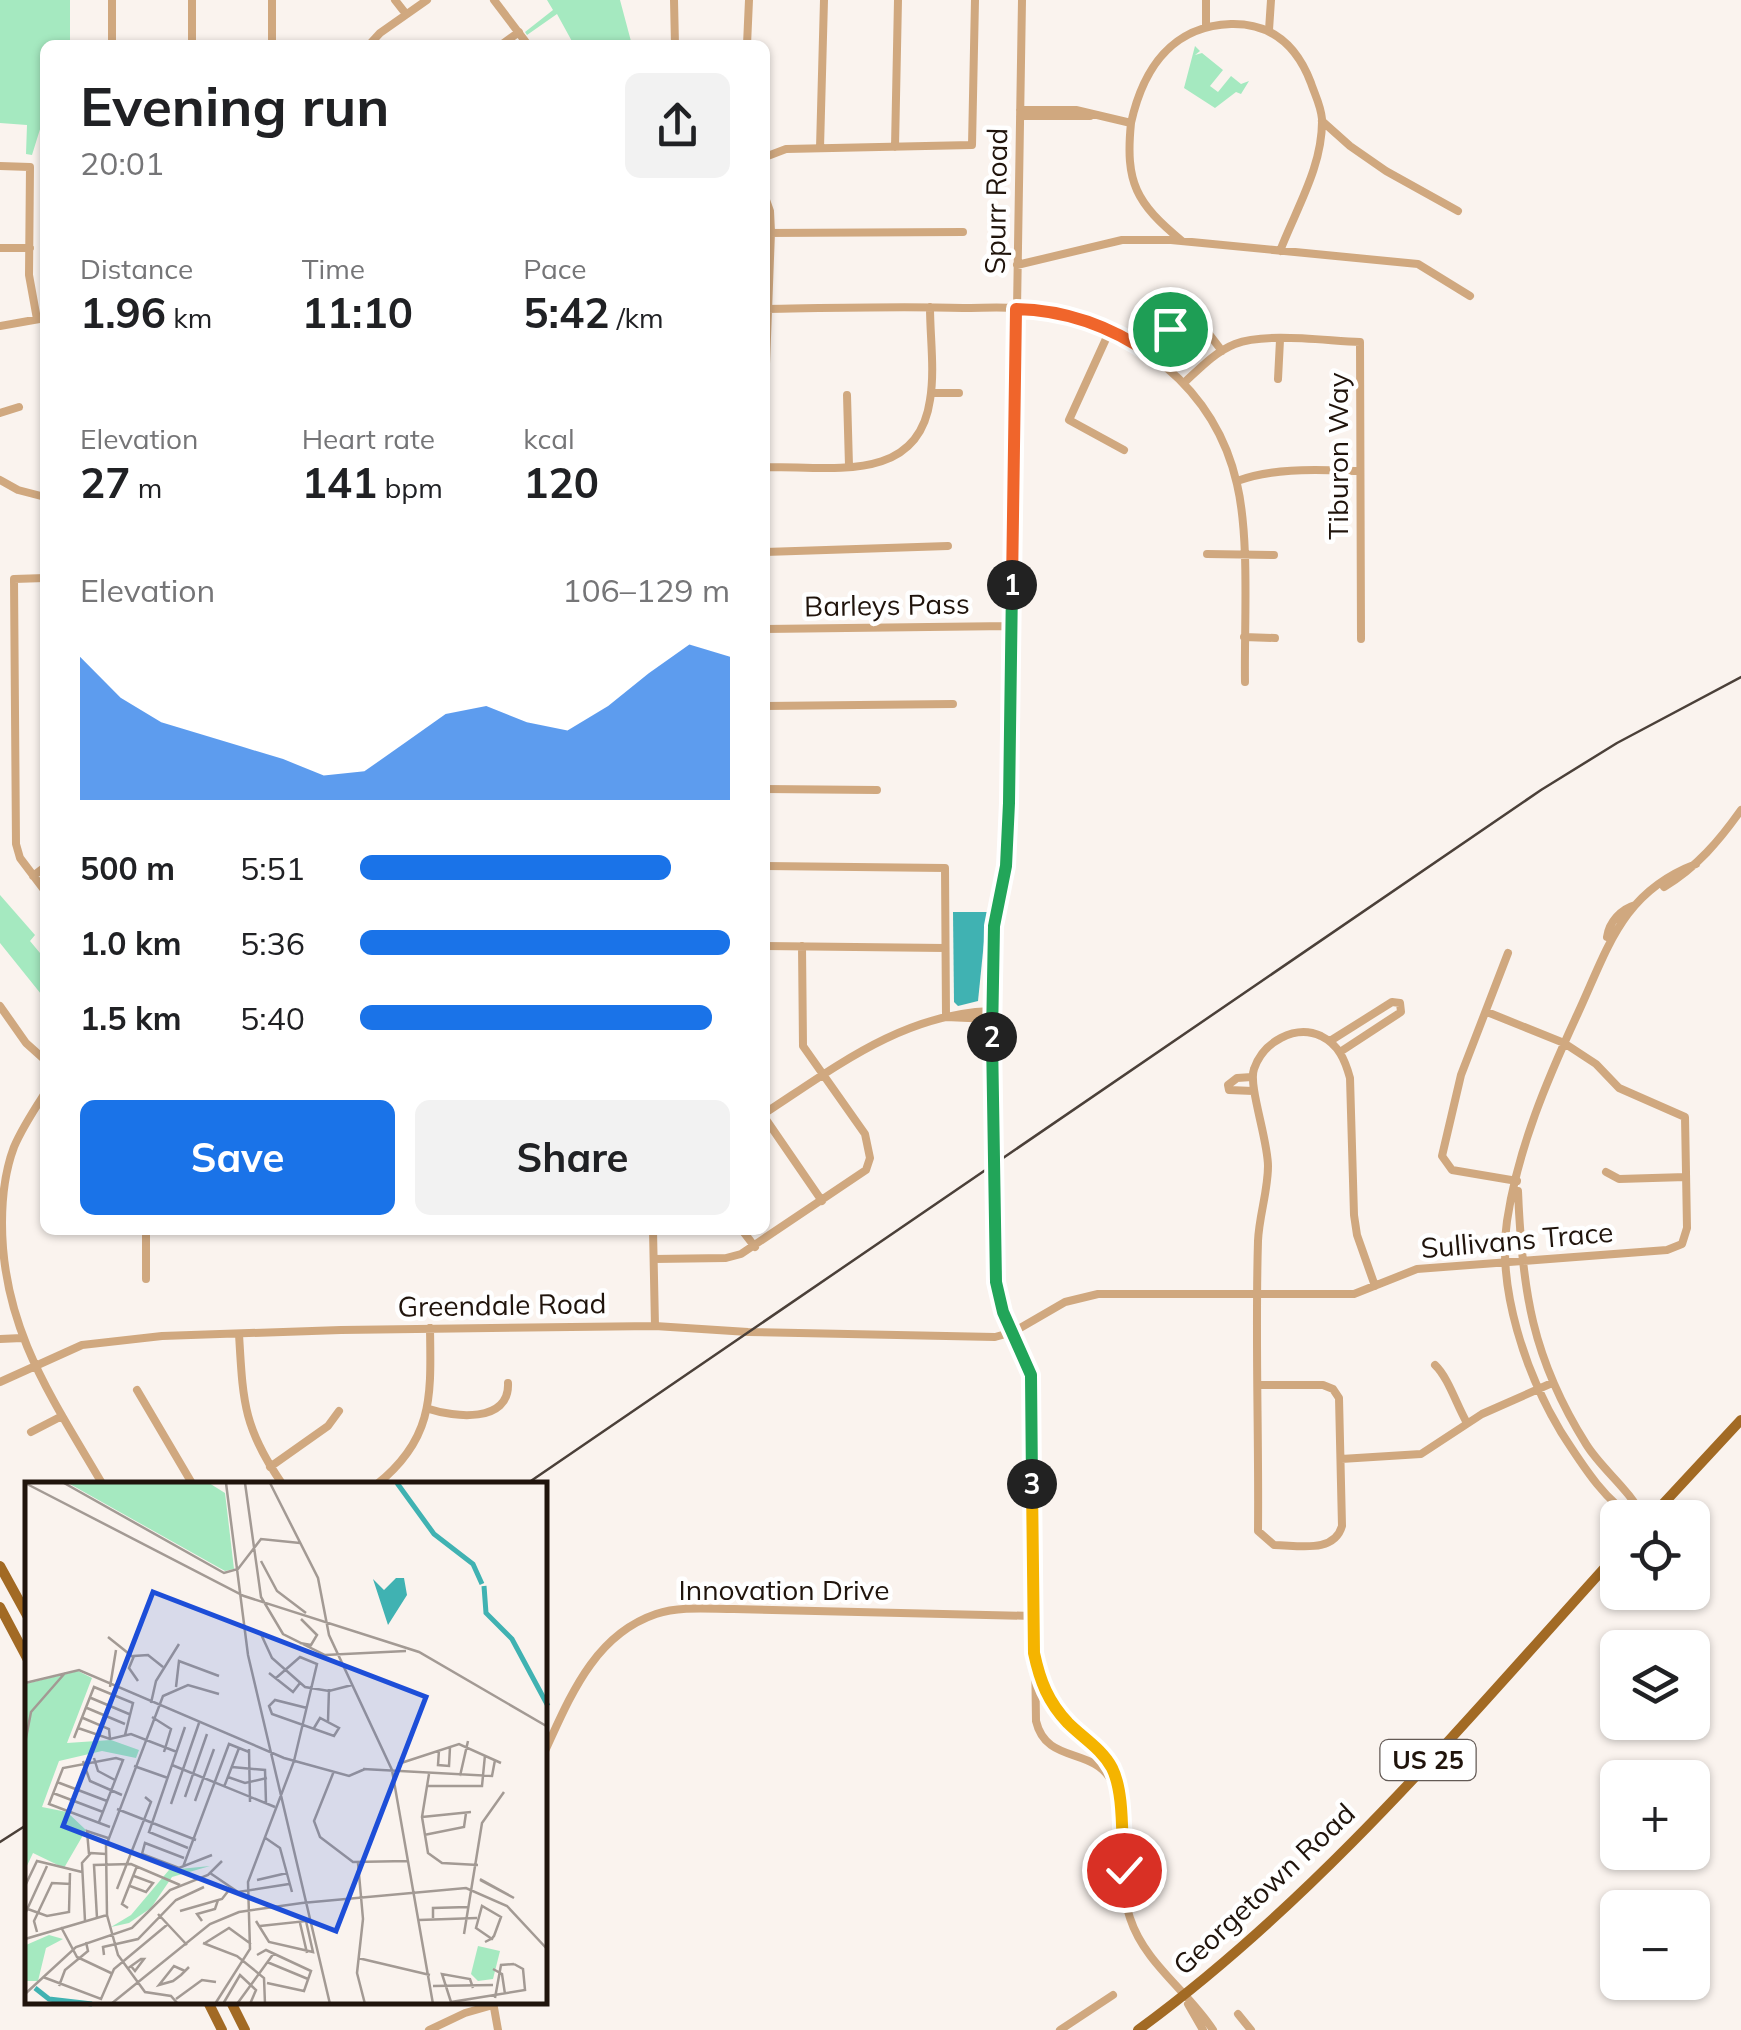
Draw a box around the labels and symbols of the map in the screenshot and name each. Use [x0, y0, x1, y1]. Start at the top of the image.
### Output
street label: Spurr Road [977, 127, 1014, 275]
pin [1128, 287, 1213, 372]
street label: Tiburon Way [1320, 372, 1355, 540]
pin: 1 [987, 560, 1037, 610]
street label: Barleys Pass [804, 586, 970, 623]
pin: 2 [967, 1012, 1017, 1062]
street label: Sullivans Trace [1419, 1214, 1615, 1265]
street label: Greendale Road [397, 1285, 607, 1324]
pin: 3 [1007, 1459, 1057, 1509]
inset map [25, 1482, 548, 2005]
street label: Innovation Drive [678, 1572, 890, 1607]
road number: US 25 [1380, 1740, 1476, 1780]
street label: Georgetown Road [1165, 1795, 1362, 1982]
pin [1082, 1828, 1167, 1913]

